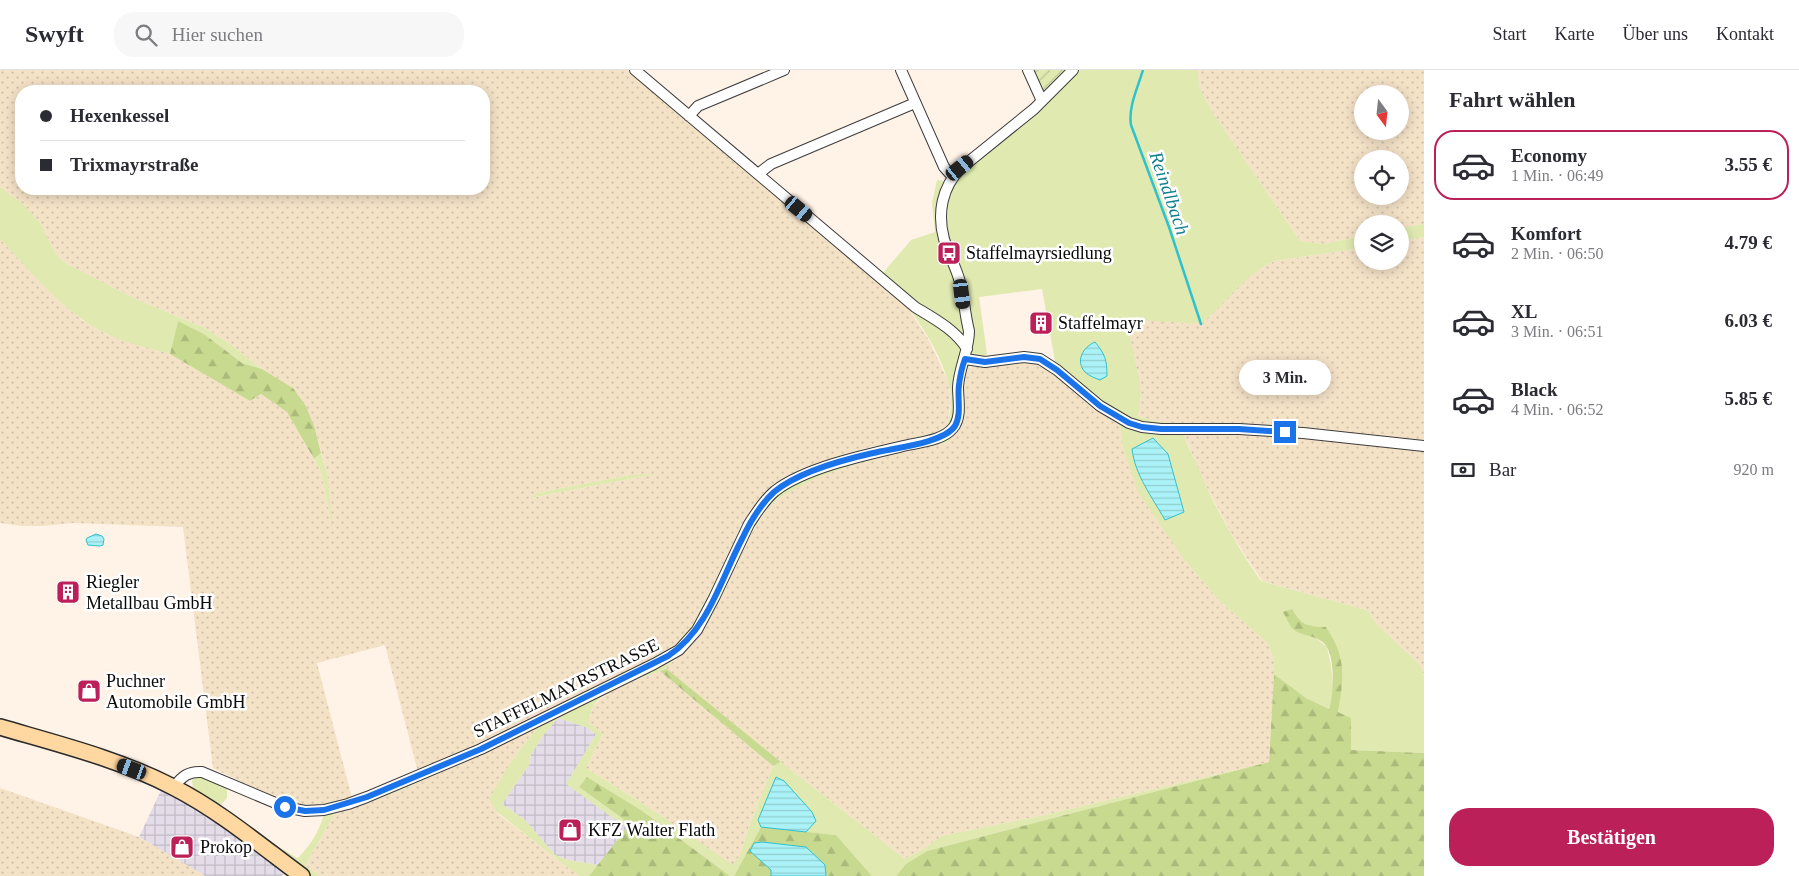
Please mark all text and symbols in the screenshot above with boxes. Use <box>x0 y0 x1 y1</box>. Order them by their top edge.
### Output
search box <box>114 12 464 57</box>
text: Swyft <box>25 21 84 47</box>
icon: search <box>132 21 160 49</box>
text: Hier suchen <box>172 24 263 45</box>
text: Start <box>1493 24 1527 44</box>
text: Karte <box>1555 24 1595 44</box>
text: Über uns <box>1623 24 1688 44</box>
text: Kontakt <box>1716 24 1774 44</box>
north arrow <box>1354 85 1409 140</box>
map controls <box>1354 85 1409 270</box>
text: Fahrt wählen <box>1449 87 1576 112</box>
text: Hexenkessel <box>70 105 169 126</box>
icon: car <box>1451 143 1496 188</box>
text: Economy <box>1511 145 1587 166</box>
water label: Reindlbach <box>1145 148 1194 237</box>
button: locate <box>1354 150 1409 205</box>
car <box>943 153 976 183</box>
text: Trixmayrstraße <box>70 154 198 175</box>
text: 3.55 € <box>1725 154 1772 175</box>
text: 1 Min. · 06:49 <box>1511 167 1603 184</box>
car <box>782 194 815 224</box>
button: layers <box>1354 215 1409 270</box>
icon: car <box>1451 221 1496 266</box>
text: Komfort <box>1511 223 1582 244</box>
text: 4.79 € <box>1725 232 1772 253</box>
bus stop icon: Staffelmayrsiedlung <box>936 240 962 266</box>
place label: Staffelmayrsiedlung <box>966 243 1112 263</box>
text: 2 Min. · 06:50 <box>1511 245 1603 262</box>
car <box>952 278 971 310</box>
icon: car <box>1451 299 1496 344</box>
text: XL <box>1511 301 1537 322</box>
building icon: Staffelmayr <box>1028 310 1054 336</box>
text: 6.03 € <box>1725 310 1772 331</box>
place label: Staffelmayr <box>1058 313 1143 333</box>
text: 3 Min. · 06:51 <box>1511 323 1603 340</box>
callout: 3 Min. <box>1239 360 1331 394</box>
text: 3 Min. <box>1263 369 1307 386</box>
icon: car <box>1451 377 1496 422</box>
text: Black <box>1511 379 1557 400</box>
text: 5.85 € <box>1725 388 1772 409</box>
text: 4 Min. · 06:52 <box>1511 401 1603 418</box>
route end <box>1274 421 1296 443</box>
icon: cash <box>1449 456 1477 484</box>
text: Bar <box>1489 459 1516 480</box>
text: 920 m <box>1734 461 1774 478</box>
place label: Riegler Metallbau GmbH <box>86 572 212 613</box>
building icon: Riegler Metallbau GmbH <box>55 579 81 605</box>
street label: STAFFELMAYRSTRASSE <box>470 634 662 742</box>
place label: Puchner Automobile GmbH <box>106 671 246 712</box>
shop icon: Puchner Automobile GmbH <box>76 678 102 704</box>
car <box>115 757 148 781</box>
route start <box>274 796 296 818</box>
button: Bestätigen <box>1449 808 1774 866</box>
shop icon: KFZ Walter Flath <box>557 817 583 843</box>
place label: KFZ Walter Flath <box>588 820 715 840</box>
shop icon: Prokop <box>169 834 195 860</box>
place label: Prokop <box>200 837 252 857</box>

